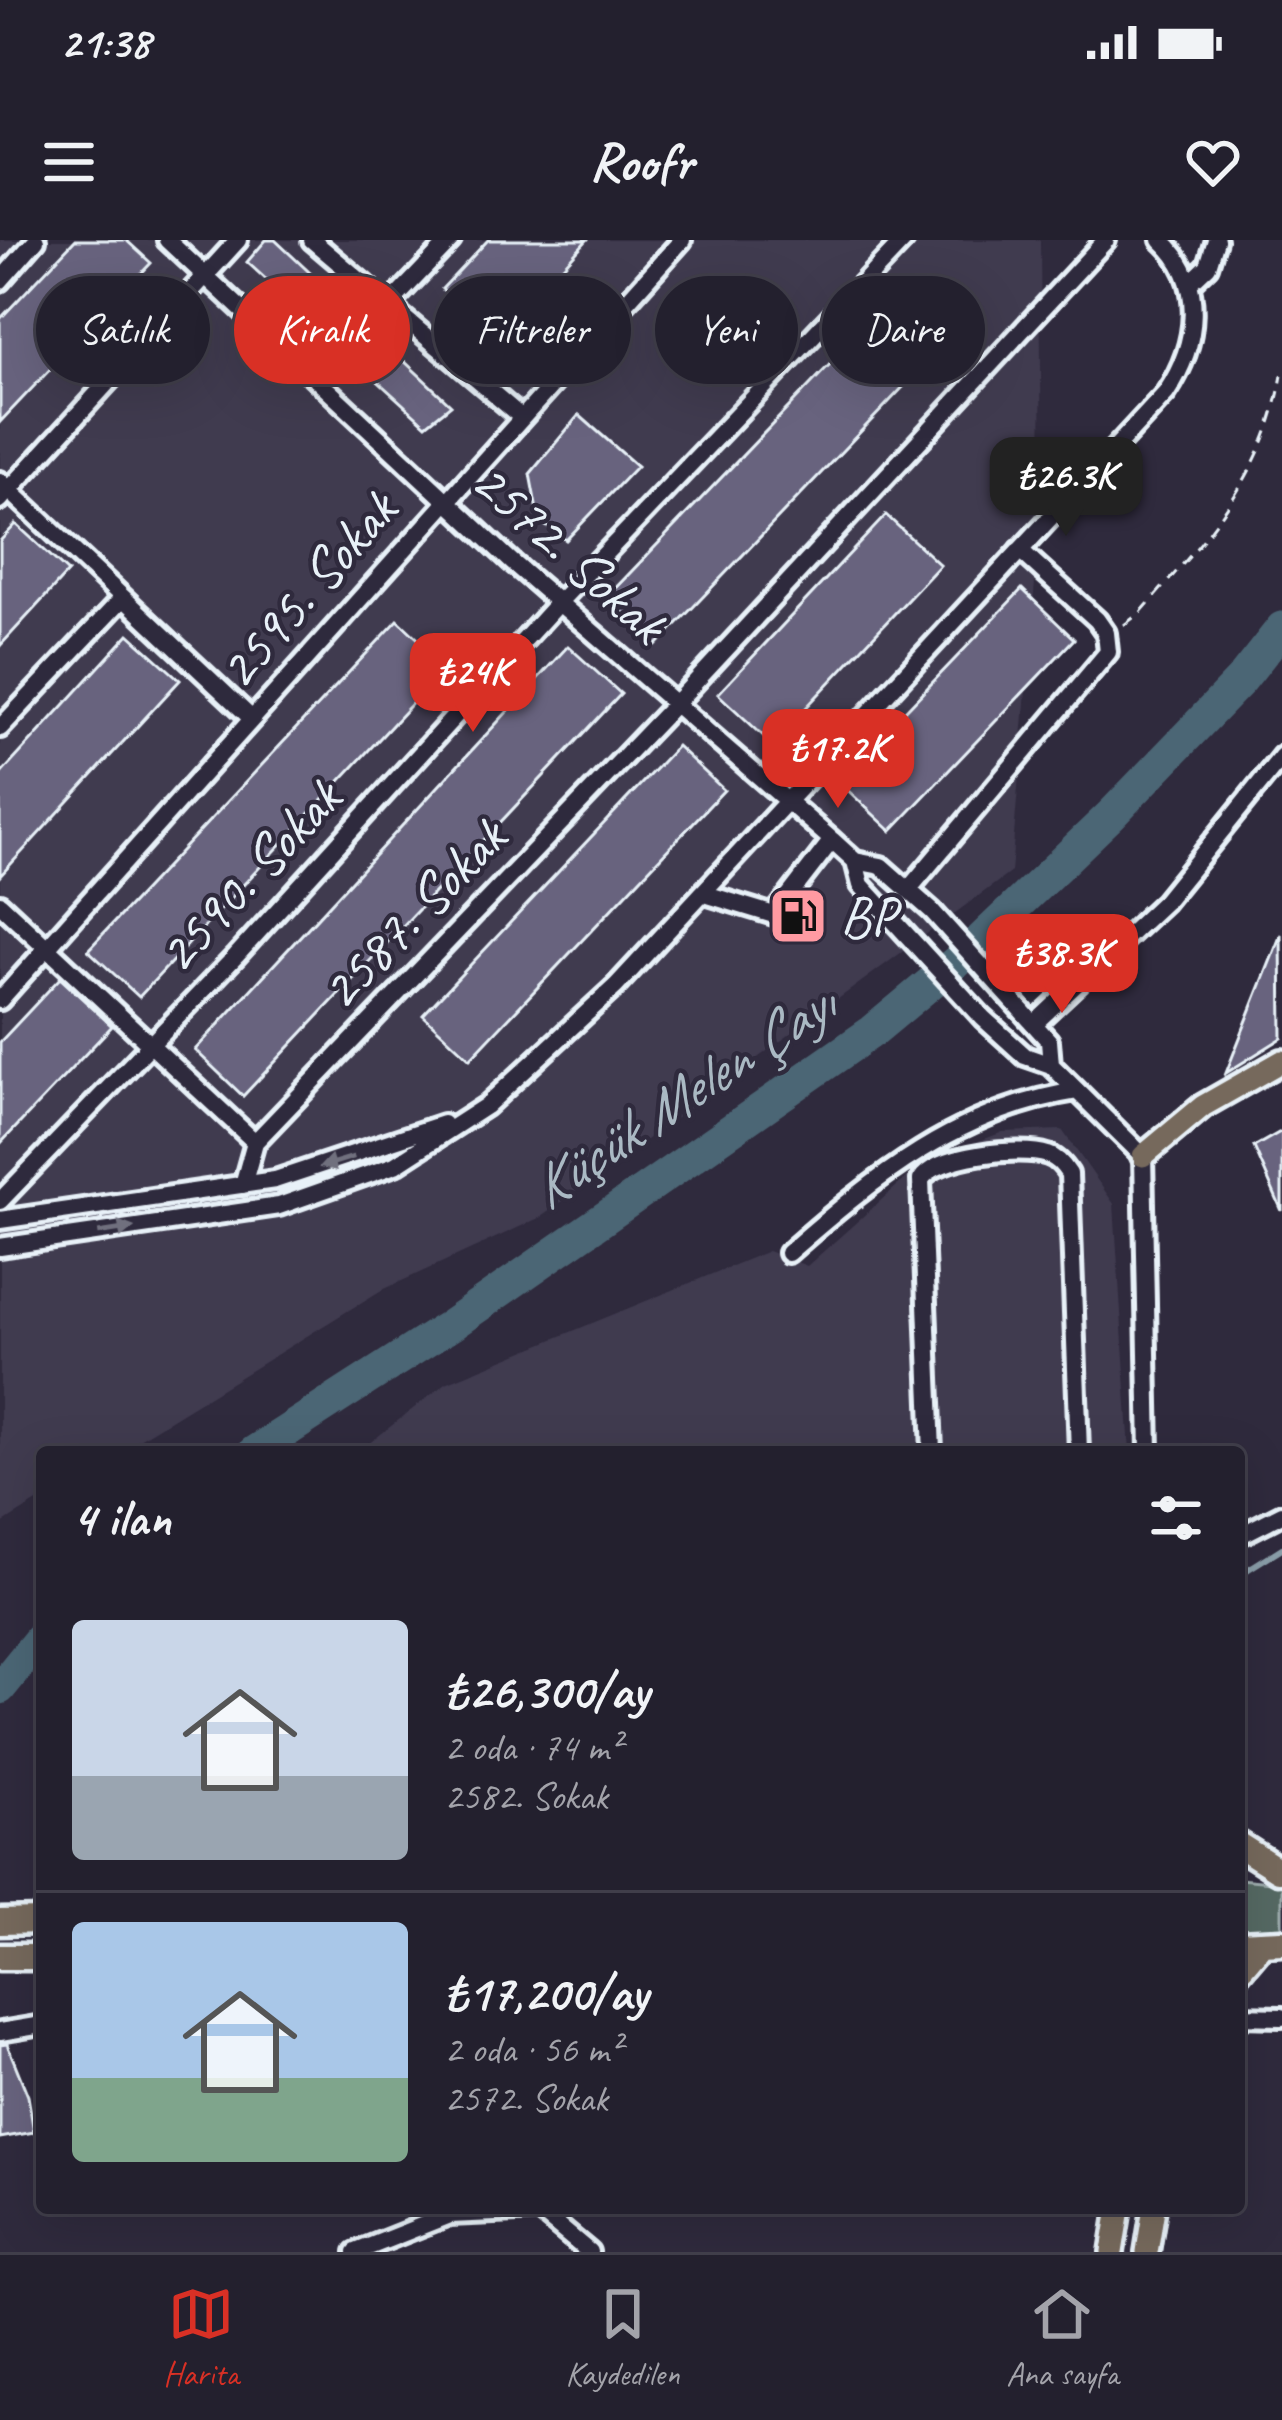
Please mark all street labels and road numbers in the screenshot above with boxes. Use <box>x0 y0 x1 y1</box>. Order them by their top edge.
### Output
street label: 2572. Sokak <box>456 445 685 661</box>
street label: 2595. Sokak <box>201 473 415 704</box>
street label: 2590. Sokak <box>141 761 359 988</box>
street label: 2587. Sokak <box>304 800 524 1025</box>

